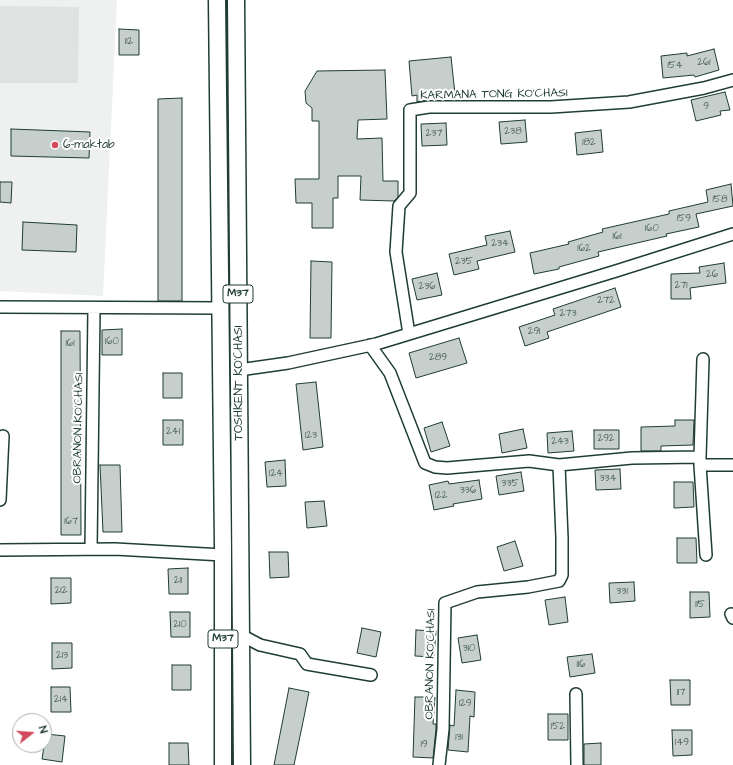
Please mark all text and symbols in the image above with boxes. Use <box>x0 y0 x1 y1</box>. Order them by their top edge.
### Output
house number: 112 <box>125 36 133 48</box>
house number: 261 <box>697 57 711 69</box>
house number: 154 <box>667 60 683 72</box>
street label: KARMANA TONG KO'CHASI <box>420 87 568 103</box>
house number: 9 <box>703 101 709 113</box>
house number: 238 <box>504 126 522 138</box>
house number: 237 <box>426 128 442 140</box>
house number: 182 <box>582 137 596 149</box>
place label: 6-maktab <box>63 138 115 152</box>
marker: 6-maktab <box>50 140 60 150</box>
house number: 158 <box>713 194 727 206</box>
house number: 159 <box>677 213 691 225</box>
house number: 160 <box>645 223 659 235</box>
house number: 161 <box>613 231 621 243</box>
house number: 234 <box>491 238 509 250</box>
house number: 162 <box>577 243 591 255</box>
house number: 235 <box>455 256 473 268</box>
house number: 26 <box>706 269 718 281</box>
house number: 271 <box>674 280 688 292</box>
house number: 236 <box>418 281 436 293</box>
road number: M37 <box>223 285 253 303</box>
house number: 272 <box>597 295 615 307</box>
house number: 273 <box>560 308 576 320</box>
street label: TOSHKENT KO'CHASI <box>232 326 246 440</box>
house number: 291 <box>528 326 540 338</box>
house number: 160 <box>105 336 119 348</box>
house number: 161 <box>66 338 74 350</box>
house number: 289 <box>429 352 447 364</box>
street label: OBRANON KO'CHASI <box>71 372 87 484</box>
house number: 241 <box>166 426 180 438</box>
house number: 123 <box>305 430 317 442</box>
house number: 292 <box>597 433 615 445</box>
house number: 243 <box>551 436 569 448</box>
house number: 124 <box>269 468 283 480</box>
house number: 334 <box>600 473 616 485</box>
house number: 335 <box>501 478 519 490</box>
house number: 336 <box>460 485 476 497</box>
house number: 122 <box>435 490 447 502</box>
house number: 167 <box>64 516 78 528</box>
house number: 211 <box>174 575 182 587</box>
house number: 212 <box>55 585 67 597</box>
house number: 331 <box>616 586 628 598</box>
house number: 115 <box>695 599 705 611</box>
street label: OBRANON KO'CHASI <box>423 608 439 720</box>
house number: 210 <box>173 619 187 631</box>
road number: M37 <box>208 630 238 648</box>
house number: 310 <box>463 643 475 655</box>
house number: 213 <box>56 650 68 662</box>
house number: 116 <box>577 659 585 671</box>
house number: 117 <box>677 687 685 699</box>
house number: 214 <box>54 694 68 706</box>
house number: 129 <box>459 698 471 710</box>
north arrow <box>12 713 52 753</box>
house number: 152 <box>551 721 565 733</box>
text: N <box>35 724 51 735</box>
house number: 131 <box>455 732 463 744</box>
house number: 149 <box>675 737 689 749</box>
house number: 19 <box>421 739 427 751</box>

